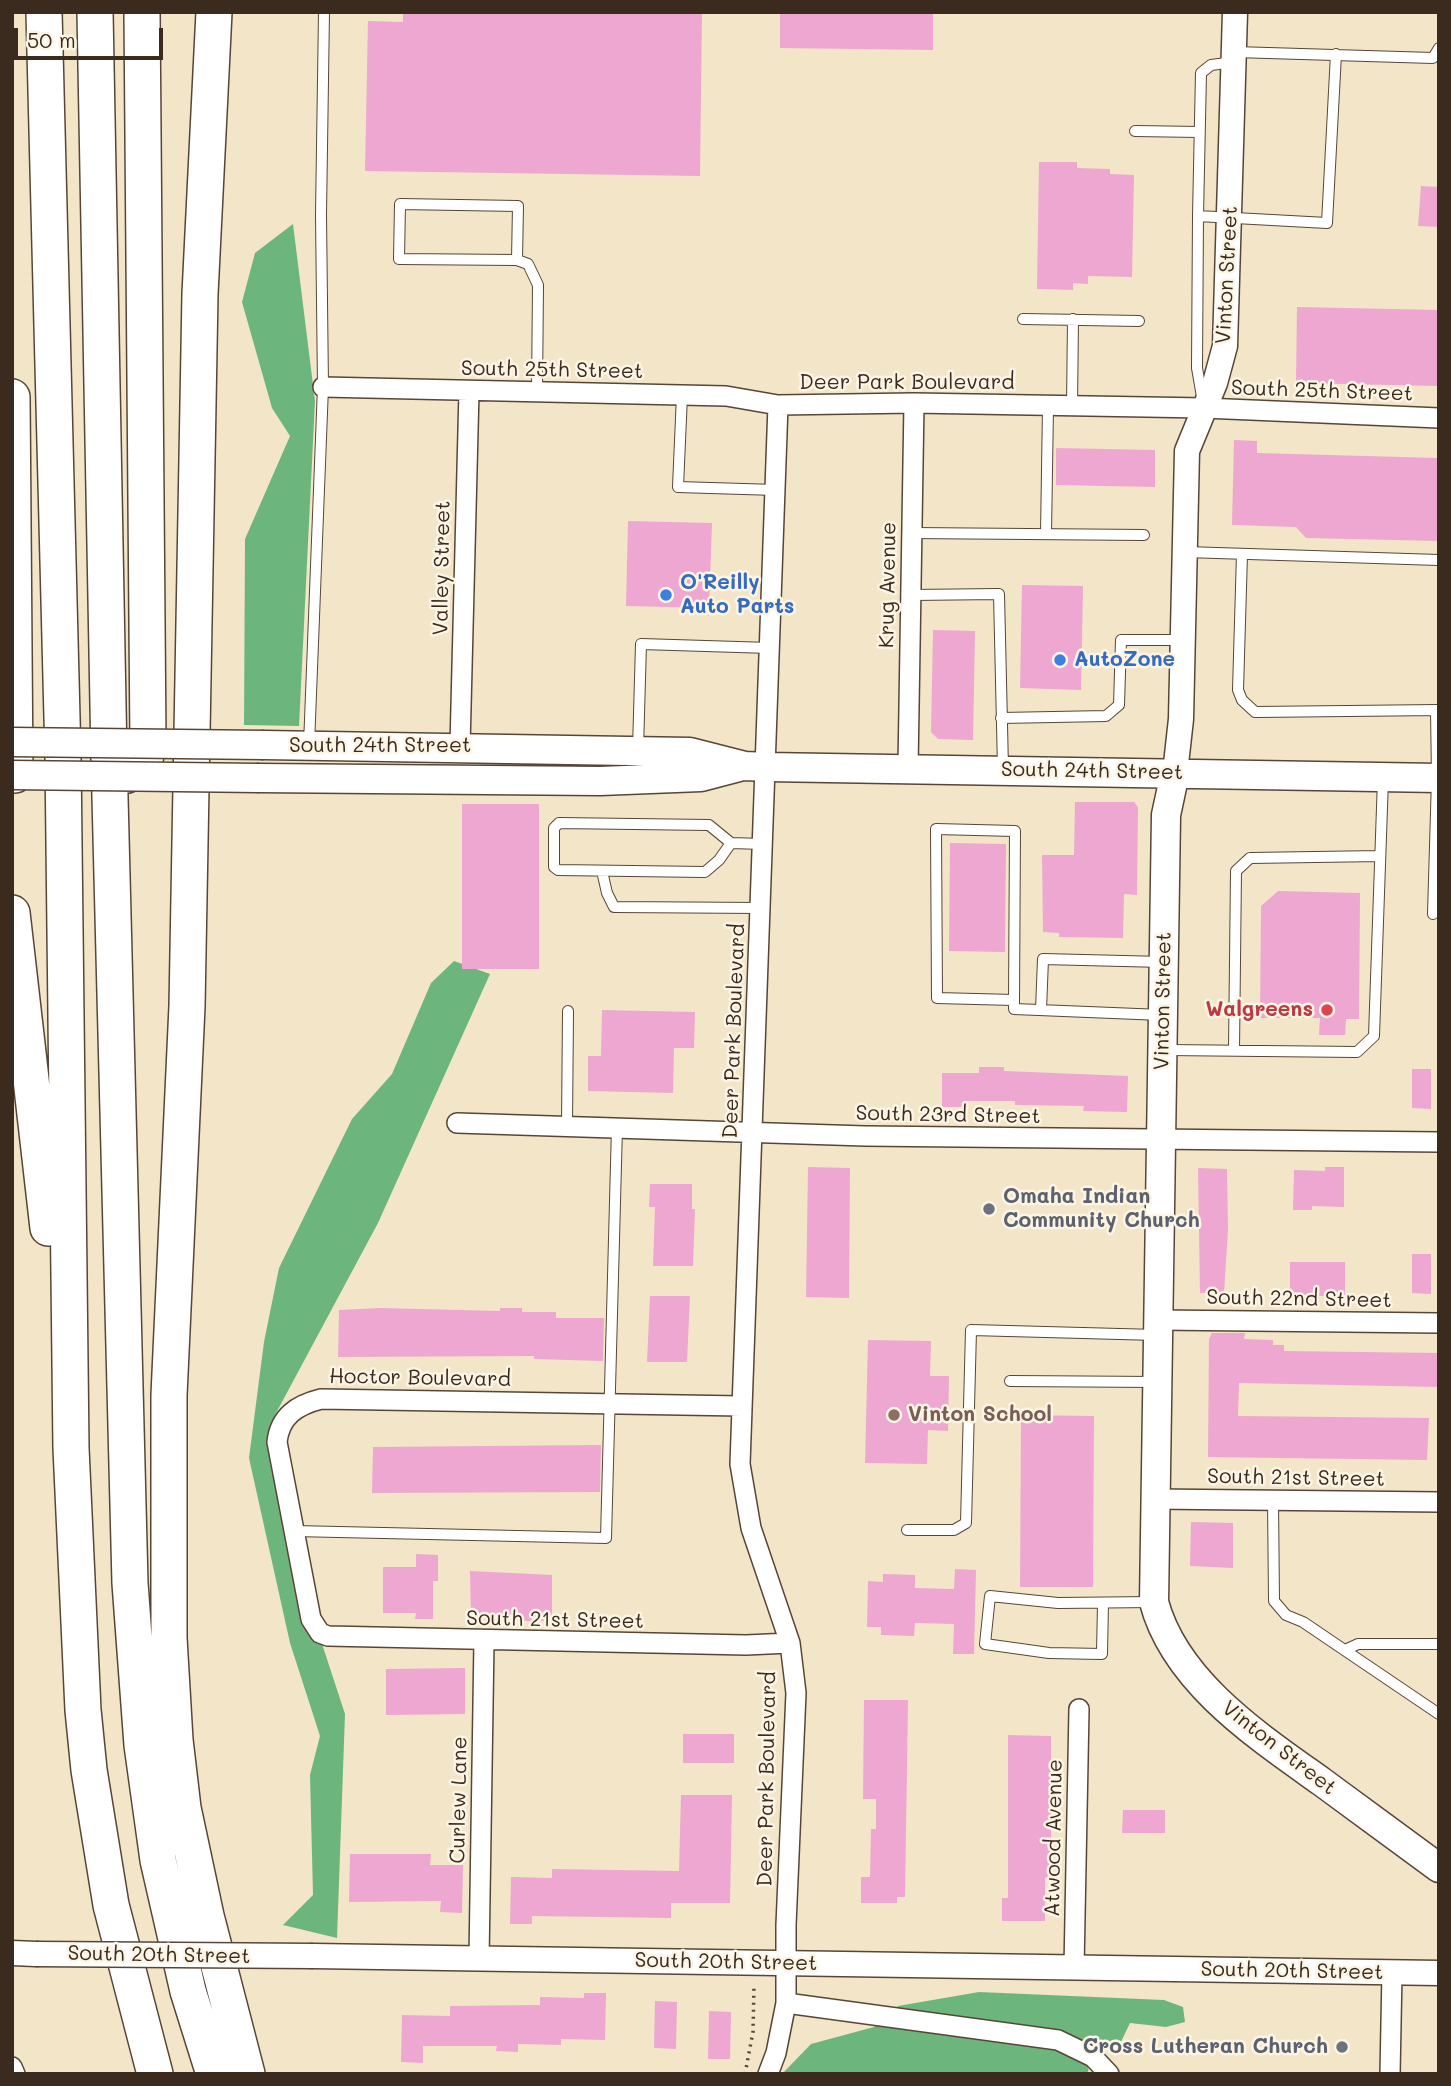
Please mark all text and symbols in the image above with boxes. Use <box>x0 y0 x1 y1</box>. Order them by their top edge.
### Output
scale bar <box>18 14 166 58</box>
text: 50 m <box>27 26 76 53</box>
street label: Vinton Street <box>1211 205 1243 345</box>
street label: South 25th Street <box>461 356 643 384</box>
street label: Deer Park Boulevard <box>799 370 1015 396</box>
street label: South 25th Street <box>1231 375 1413 407</box>
street label: Valley Street <box>428 500 456 636</box>
street label: Krug Avenue <box>874 522 902 648</box>
place label: O'Reilly Auto Parts <box>680 570 794 620</box>
marker: O'Reilly Auto Parts <box>658 587 674 603</box>
place label: AutoZone <box>1074 647 1175 673</box>
marker: AutoZone <box>1052 652 1068 668</box>
street label: South 24th Street <box>289 733 471 759</box>
street label: South 24th Street <box>1001 757 1183 785</box>
street label: Deer Park Boulevard <box>718 923 750 1139</box>
street label: Vinton Street <box>1149 932 1177 1070</box>
place label: Walgreens <box>1205 997 1313 1023</box>
marker: Walgreens <box>1319 1002 1335 1018</box>
street label: South 23rd Street <box>855 1101 1041 1129</box>
place label: Omaha Indian Community Church <box>1003 1184 1200 1234</box>
marker: Omaha Indian Community Church <box>981 1201 997 1217</box>
street label: South 22nd Street <box>1206 1285 1392 1313</box>
street label: Hoctor Boulevard <box>329 1364 511 1392</box>
place label: Vinton School <box>908 1402 1052 1428</box>
marker: Vinton School <box>886 1407 902 1423</box>
street label: South 21st Street <box>1207 1464 1385 1492</box>
street label: South 21st Street <box>466 1606 644 1634</box>
street label: Deer Park Boulevard <box>753 1671 781 1887</box>
street label: Vinton Street <box>1217 1695 1341 1801</box>
street label: Curlew Lane <box>445 1736 473 1864</box>
street label: Atwood Avenue <box>1040 1759 1068 1917</box>
street label: South 20th Street <box>67 1941 251 1969</box>
street label: South 20th Street <box>634 1948 818 1976</box>
street label: South 20th Street <box>1200 1957 1384 1985</box>
place label: Cross Lutheran Church <box>1083 2034 1328 2060</box>
marker: Cross Lutheran Church <box>1334 2039 1350 2055</box>

